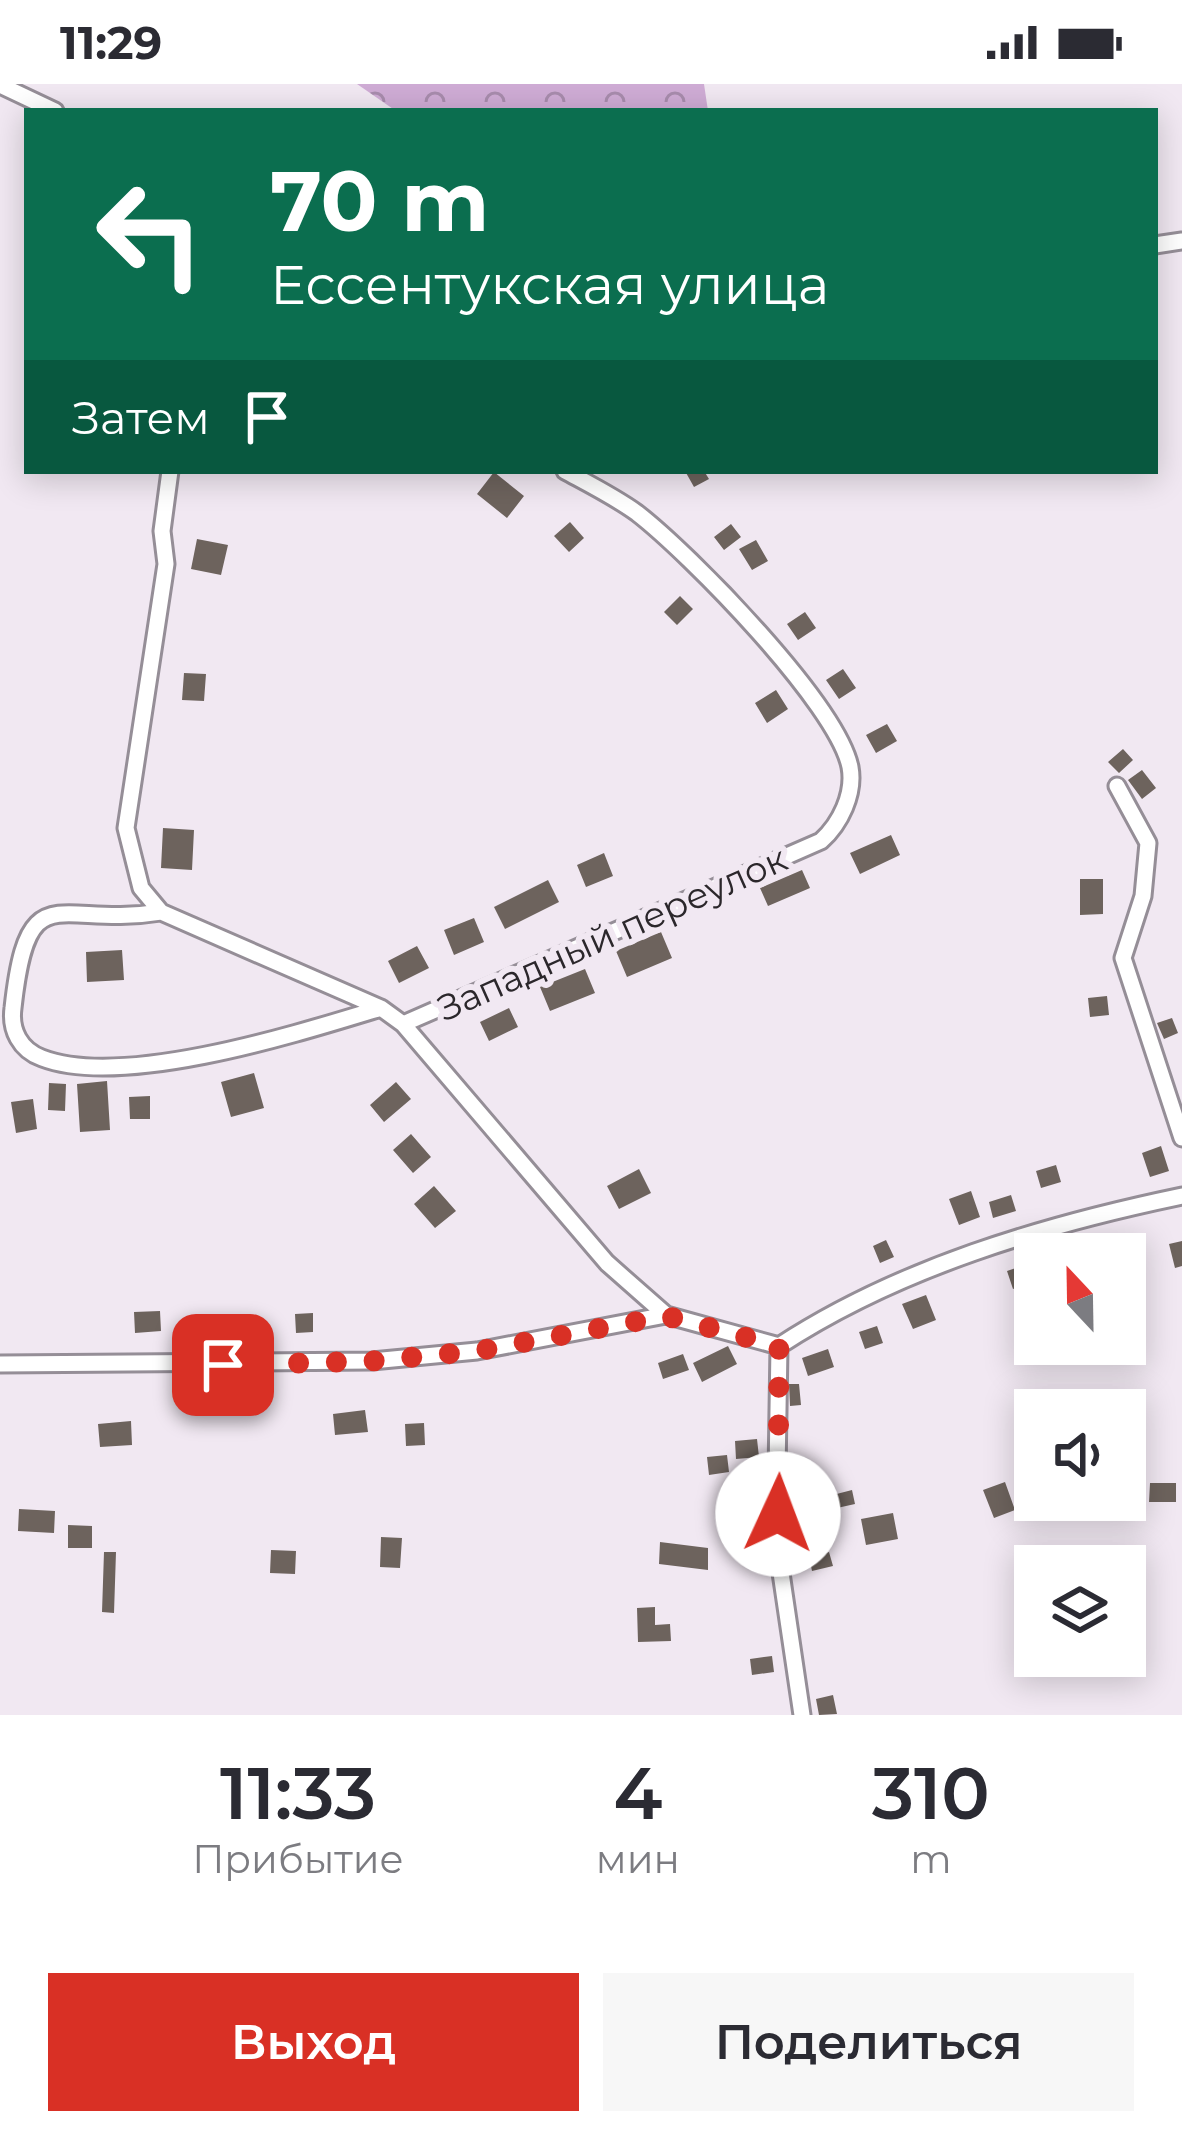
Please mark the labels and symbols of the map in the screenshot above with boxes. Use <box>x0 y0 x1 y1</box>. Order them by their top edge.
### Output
street label: Западный переулок <box>431 836 794 1030</box>
north arrow <box>1014 1233 1146 1365</box>
pin <box>172 1314 274 1416</box>
position arrow <box>715 1451 841 1577</box>

